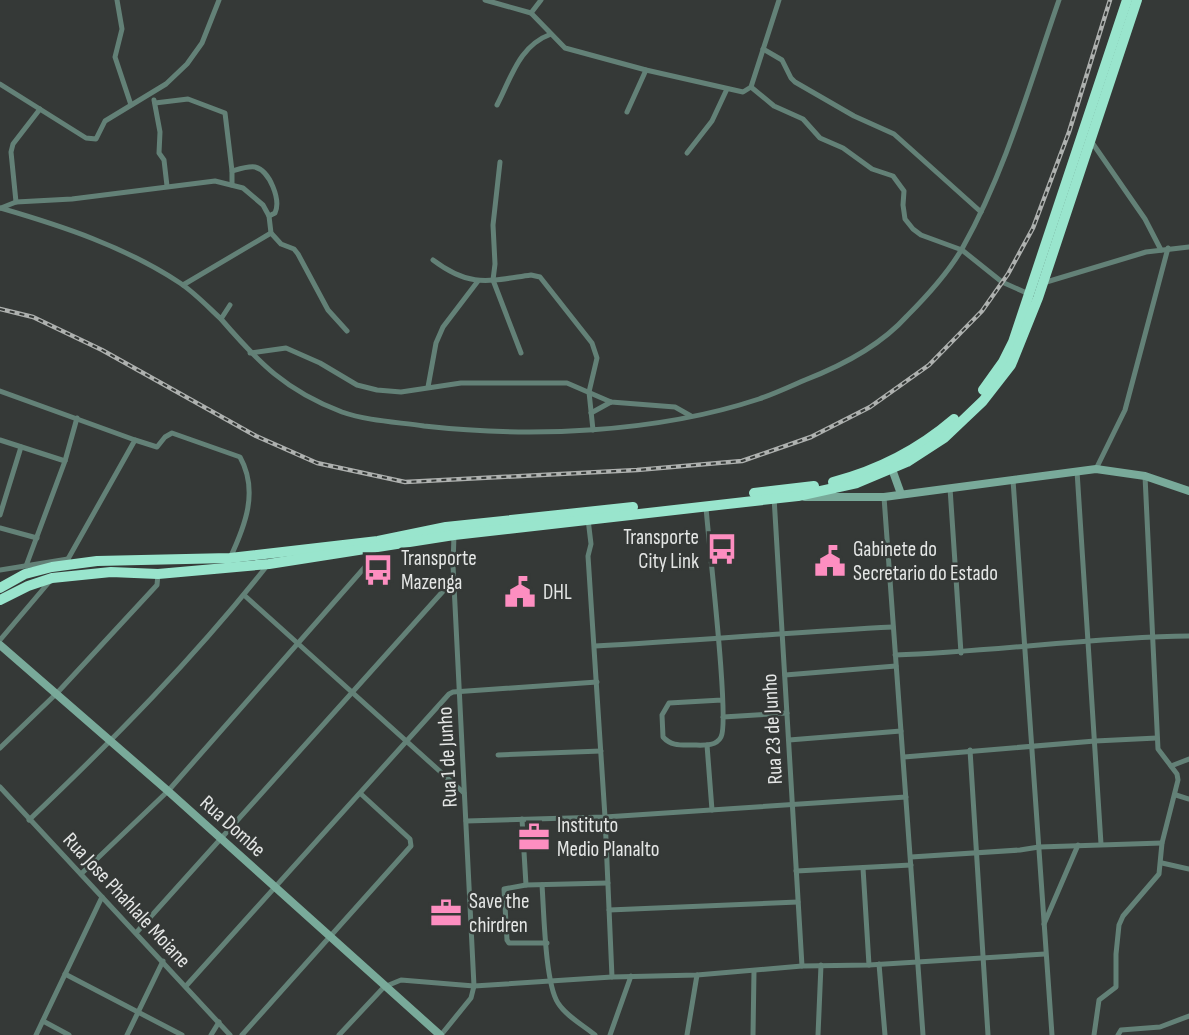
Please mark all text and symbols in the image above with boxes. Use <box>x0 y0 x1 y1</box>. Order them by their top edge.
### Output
place label: Transporte City Link <box>623 525 699 574</box>
bus stop icon: Transporte City Link <box>705 532 739 566</box>
place label: Gabinete do Secretario do Estado <box>853 537 998 586</box>
public building icon: Gabinete do Secretario do Estado <box>813 544 847 578</box>
place label: Transporte Mazenga <box>401 546 477 595</box>
bus stop icon: Transporte Mazenga <box>361 553 395 587</box>
public building icon: DHL <box>503 575 537 609</box>
place label: DHL <box>543 580 572 605</box>
street label: Rua 23 de Junho <box>757 673 788 785</box>
street label: Rua 1 de Junho <box>432 706 463 808</box>
street label: Rua Dombe <box>195 790 271 862</box>
place label: Instituto Medio Planalto <box>557 813 659 862</box>
office icon: Instituto Medio Planalto <box>517 820 551 854</box>
street label: Rua Jose Phahlale Moiane <box>58 828 196 973</box>
place label: Save the chirdren <box>469 889 529 938</box>
office icon: Save the chirdren <box>429 896 463 930</box>

